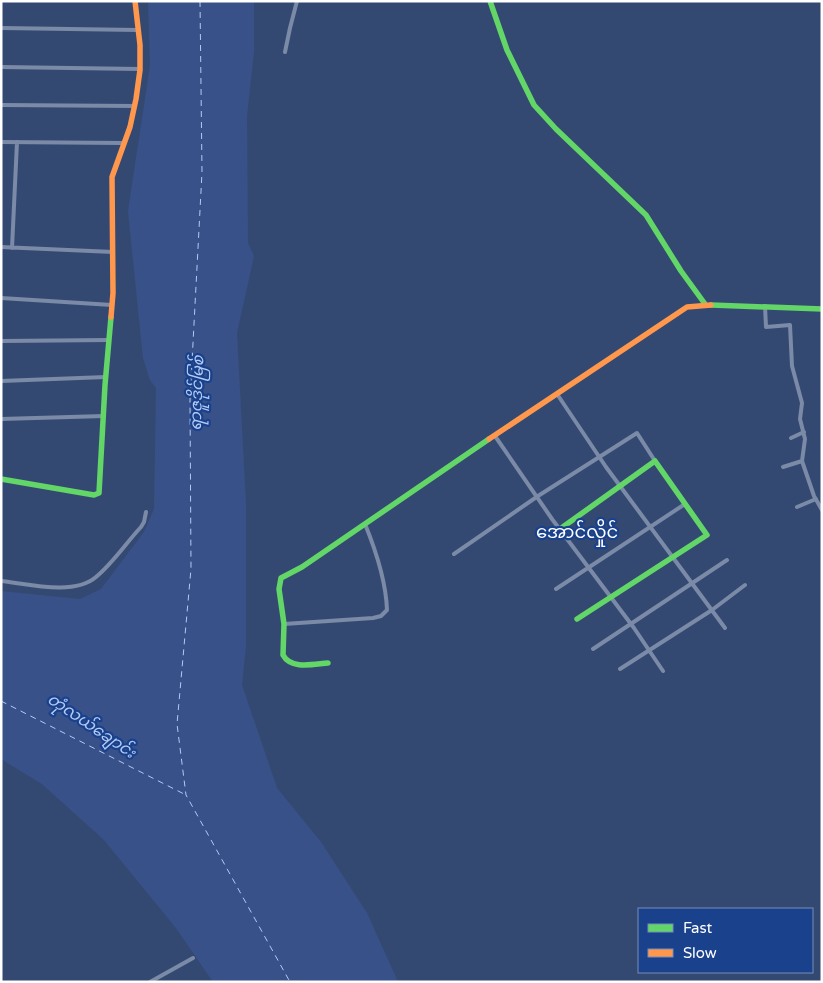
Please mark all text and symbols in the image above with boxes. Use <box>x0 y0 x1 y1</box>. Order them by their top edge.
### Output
water label: ရာဇူဒိုင်မြစ် <box>184 354 211 431</box>
district label: အောင်လှိုင် <box>536 518 618 547</box>
water label: တုံလယ်ချောင်း <box>42 687 142 766</box>
legend <box>638 908 813 973</box>
text: Fast <box>683 919 713 937</box>
text: Slow <box>683 944 717 962</box>

